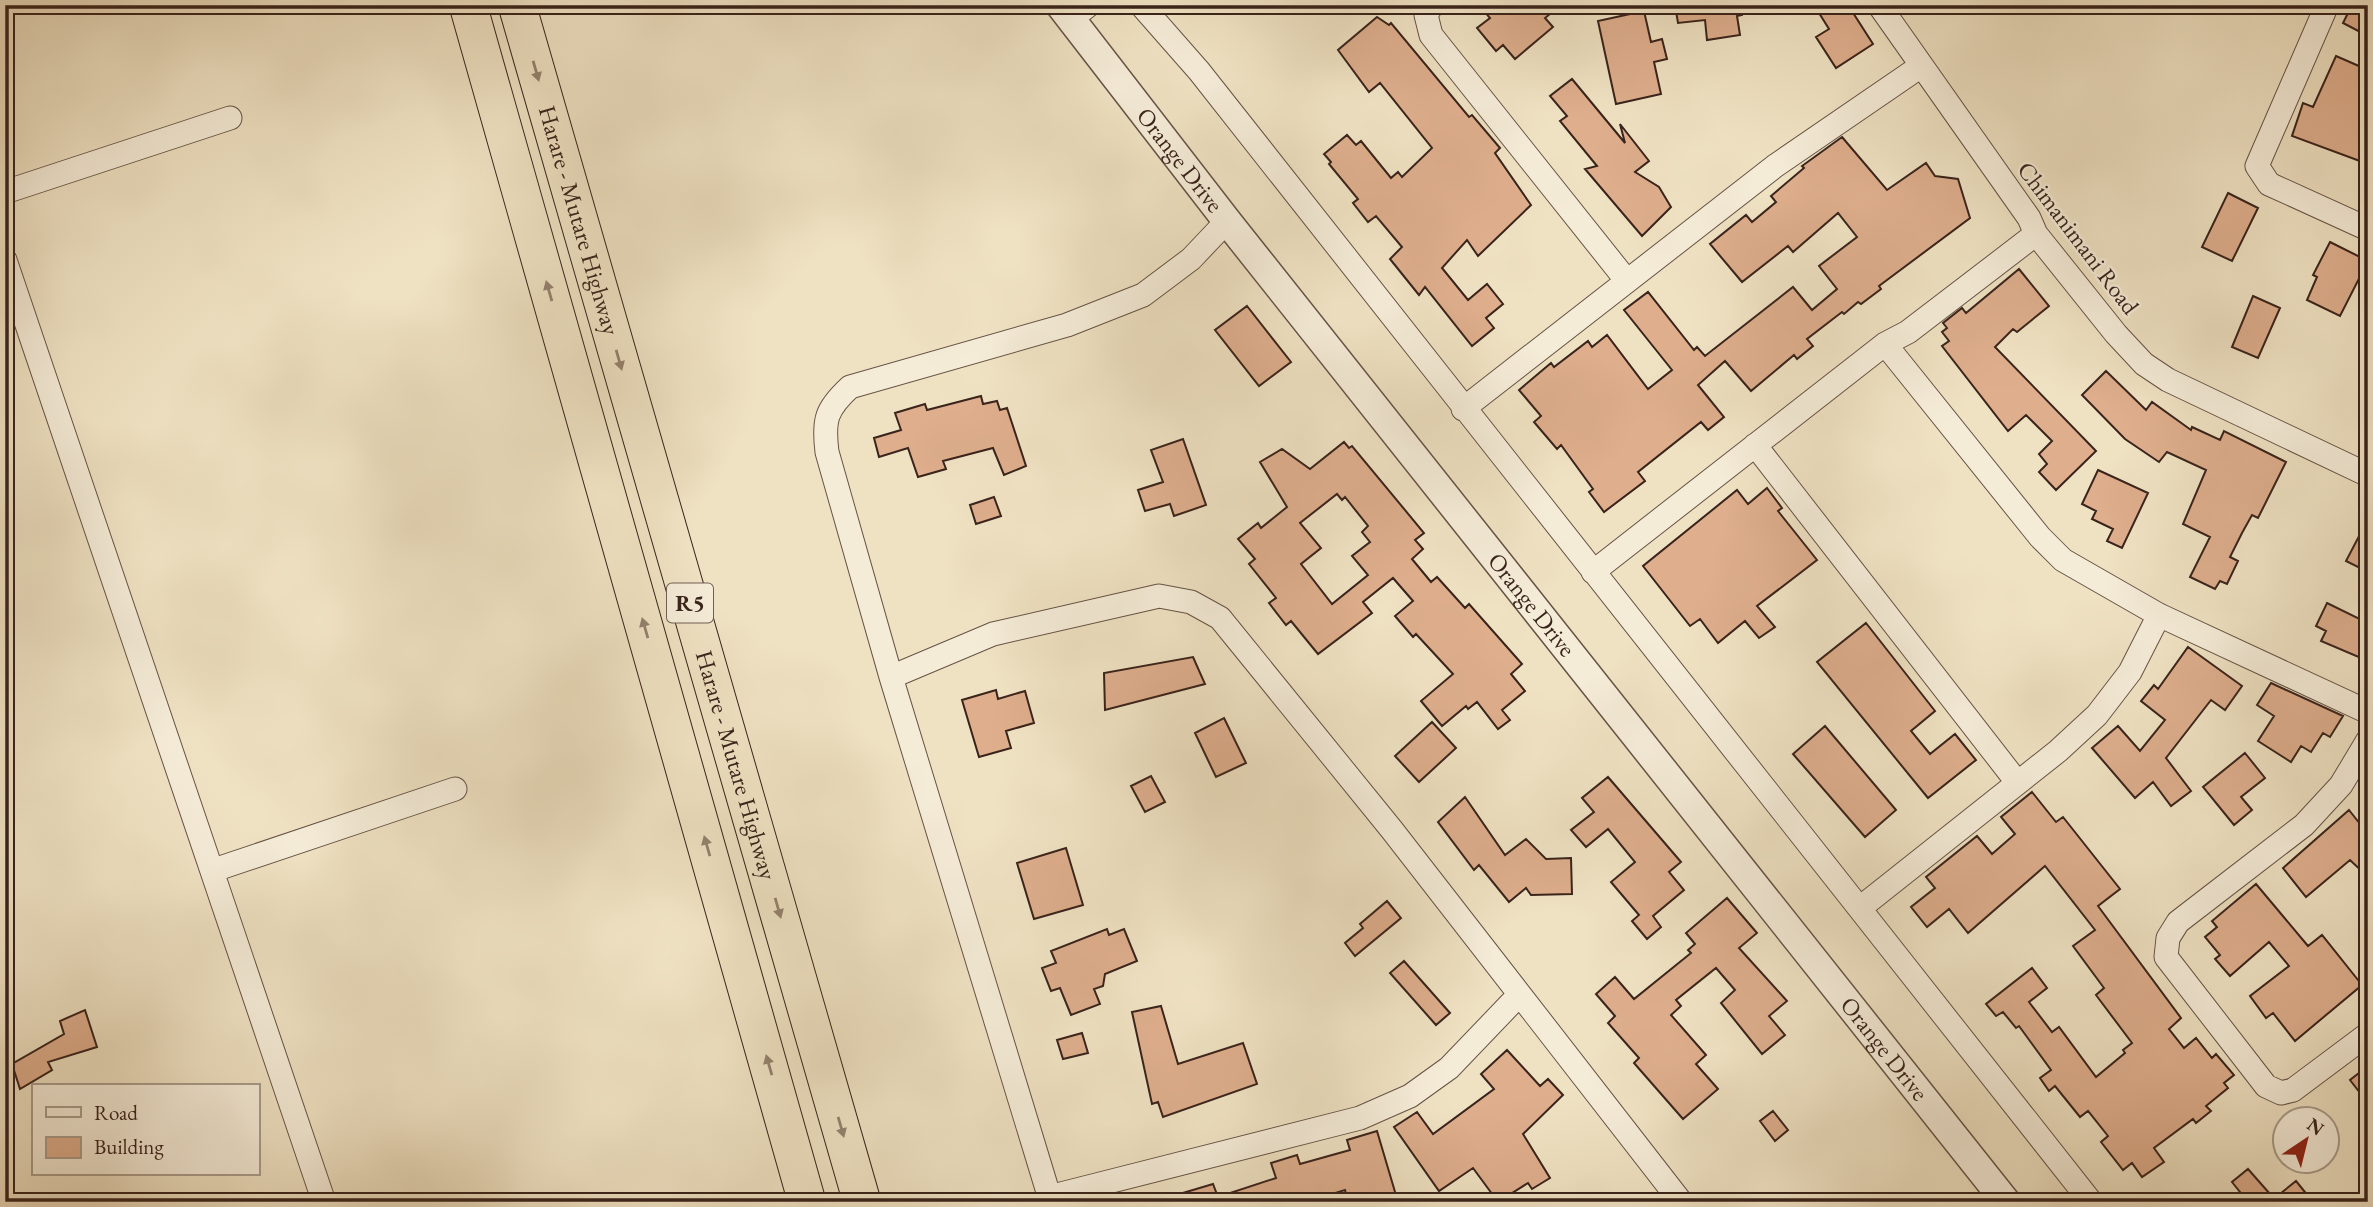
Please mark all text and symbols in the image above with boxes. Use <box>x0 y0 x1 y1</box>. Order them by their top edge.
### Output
one-way arrow <box>531 60 542 82</box>
street label: Orange Drive <box>1130 101 1231 219</box>
street label: Harare - Mutare Highway <box>532 102 627 339</box>
street label: Chimanimani Road <box>2011 155 2147 321</box>
one-way arrow <box>543 280 554 302</box>
one-way arrow <box>615 350 625 371</box>
street label: Orange Drive <box>1481 546 1583 663</box>
road number: R5 <box>667 583 713 622</box>
one-way arrow <box>639 617 649 638</box>
street label: Harare - Mutare Highway <box>689 647 784 884</box>
one-way arrow <box>701 835 712 857</box>
one-way arrow <box>773 898 783 919</box>
street label: Orange Drive <box>1834 990 1936 1107</box>
one-way arrow <box>763 1055 773 1076</box>
legend <box>32 1084 259 1176</box>
text: Road <box>94 1099 138 1126</box>
north arrow <box>2272 1106 2342 1176</box>
text: N <box>2302 1112 2329 1141</box>
one-way arrow <box>836 1116 846 1137</box>
text: Building <box>94 1133 164 1160</box>

